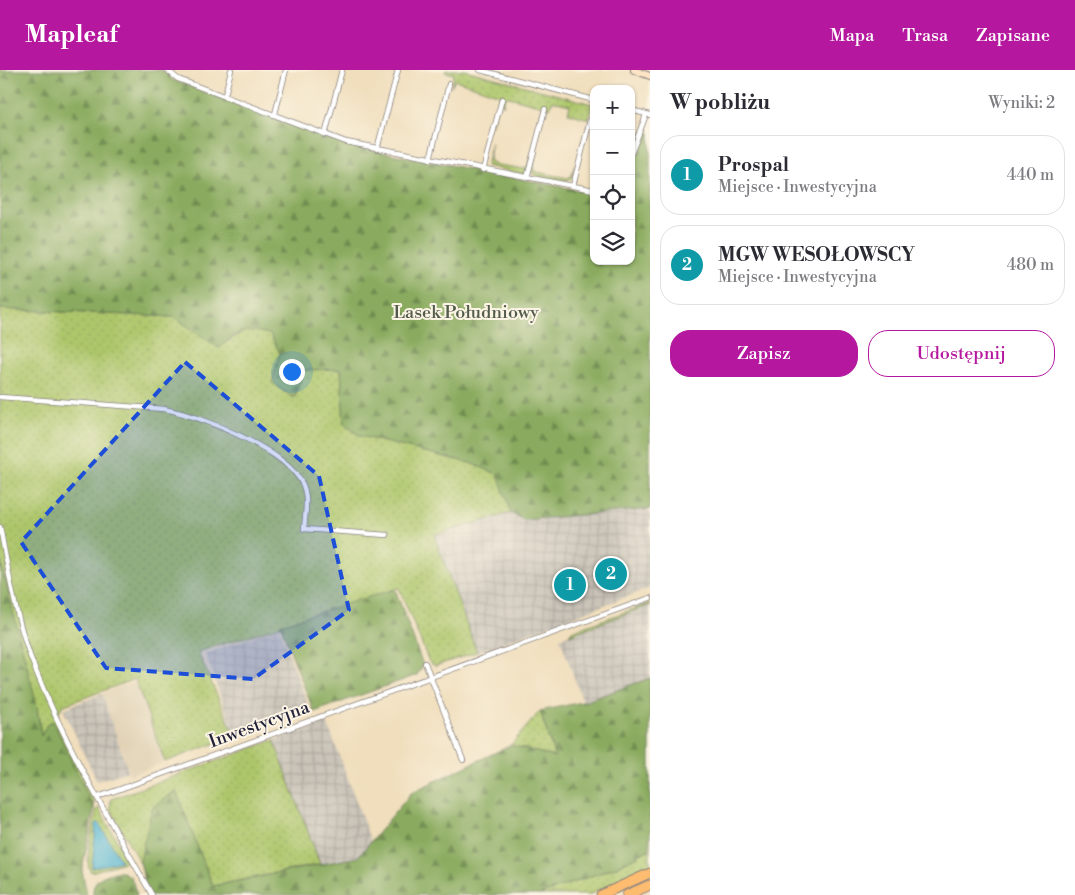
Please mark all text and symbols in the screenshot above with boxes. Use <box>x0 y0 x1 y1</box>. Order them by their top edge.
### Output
text: Mapleaf <box>25 20 118 50</box>
text: Mapa <box>830 24 874 47</box>
text: Trasa <box>902 24 948 47</box>
text: Zapisane <box>976 24 1050 47</box>
map controls <box>590 85 635 265</box>
button: + <box>590 85 635 130</box>
text: W pobliżu <box>670 90 770 116</box>
text: Wyniki: 2 <box>989 93 1055 113</box>
button: − <box>590 130 635 175</box>
text: Prospal <box>718 153 789 177</box>
text: 1 <box>683 165 691 185</box>
text: 440 m <box>1007 165 1054 185</box>
button: locate <box>590 175 635 220</box>
text: Miejsce · Inwestycyjna <box>718 177 877 197</box>
button: layers <box>590 220 635 265</box>
text: MGW WESOŁOWSCY <box>718 243 915 267</box>
text: 2 <box>682 255 692 275</box>
text: 480 m <box>1007 255 1054 275</box>
text: Miejsce · Inwestycyjna <box>718 267 877 287</box>
park label: Lasek Południowy <box>393 301 539 324</box>
button: Zapisz <box>670 330 858 377</box>
button: Udostępnij <box>868 330 1055 377</box>
your location <box>279 359 305 385</box>
pin: 2 <box>595 555 627 593</box>
pin: 1 <box>554 566 586 604</box>
street label: Inwestycyjna <box>206 695 313 753</box>

